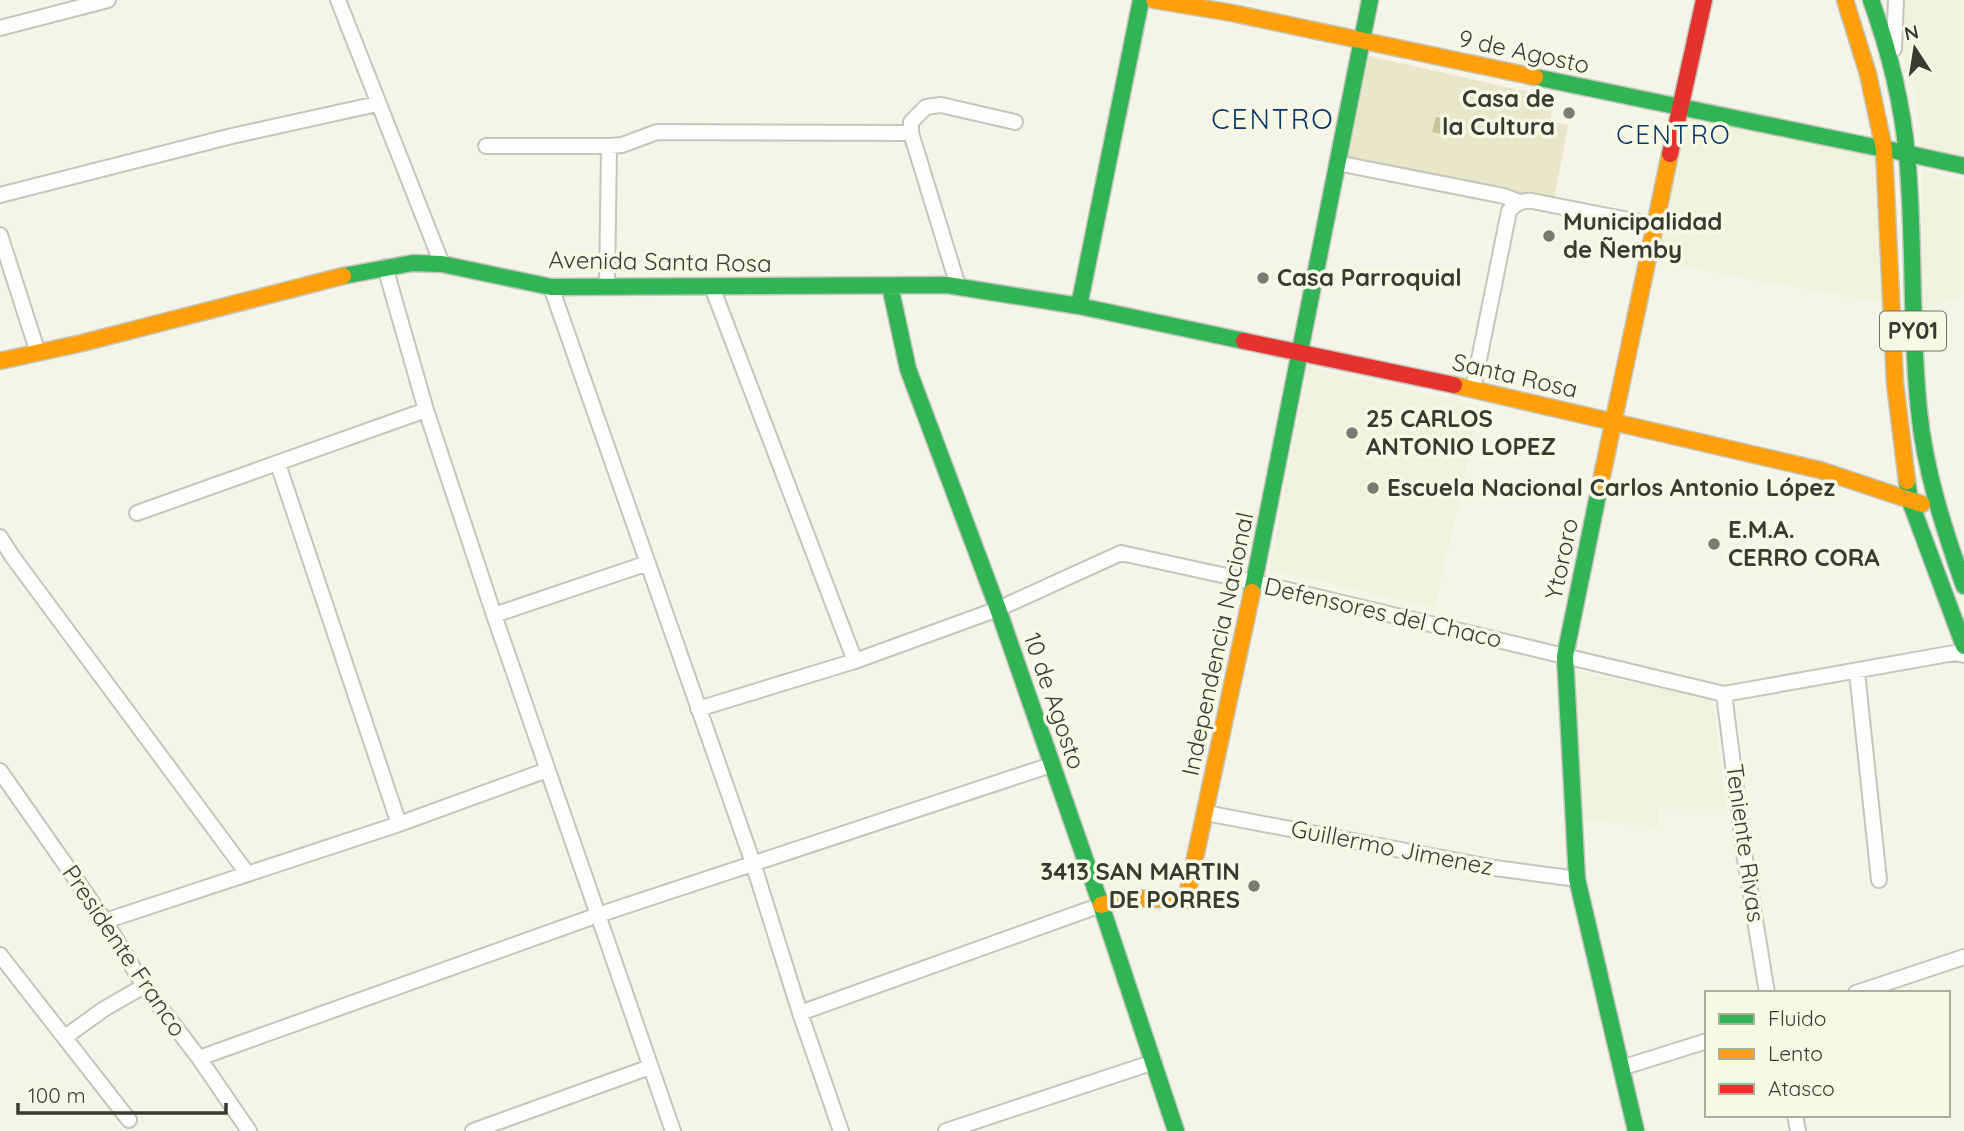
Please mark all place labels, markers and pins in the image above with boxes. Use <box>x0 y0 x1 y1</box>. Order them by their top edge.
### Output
place label: Casa de la Cultura <box>1442 83 1555 141</box>
marker: Casa de la Cultura <box>1561 105 1577 121</box>
place label: Municipalidad de Ñemby <box>1563 206 1722 264</box>
marker: Municipalidad de Ñemby <box>1541 228 1557 244</box>
place label: Casa Parroquial <box>1277 262 1462 292</box>
marker: Casa Parroquial <box>1255 270 1271 286</box>
place label: 25 CARLOS ANTONIO LOPEZ <box>1366 403 1556 461</box>
marker: 25 CARLOS ANTONIO LOPEZ <box>1344 425 1360 441</box>
place label: Escuela Nacional Carlos Antonio López <box>1387 472 1835 502</box>
marker: Escuela Nacional Carlos Antonio López <box>1365 480 1381 496</box>
place label: E.M.A. CERRO CORA <box>1728 514 1880 572</box>
marker: E.M.A. CERRO CORA <box>1706 536 1722 552</box>
place label: 3413 SAN MARTIN DE PORRES <box>1040 856 1240 914</box>
marker: 3413 SAN MARTIN DE PORRES <box>1246 878 1262 894</box>

